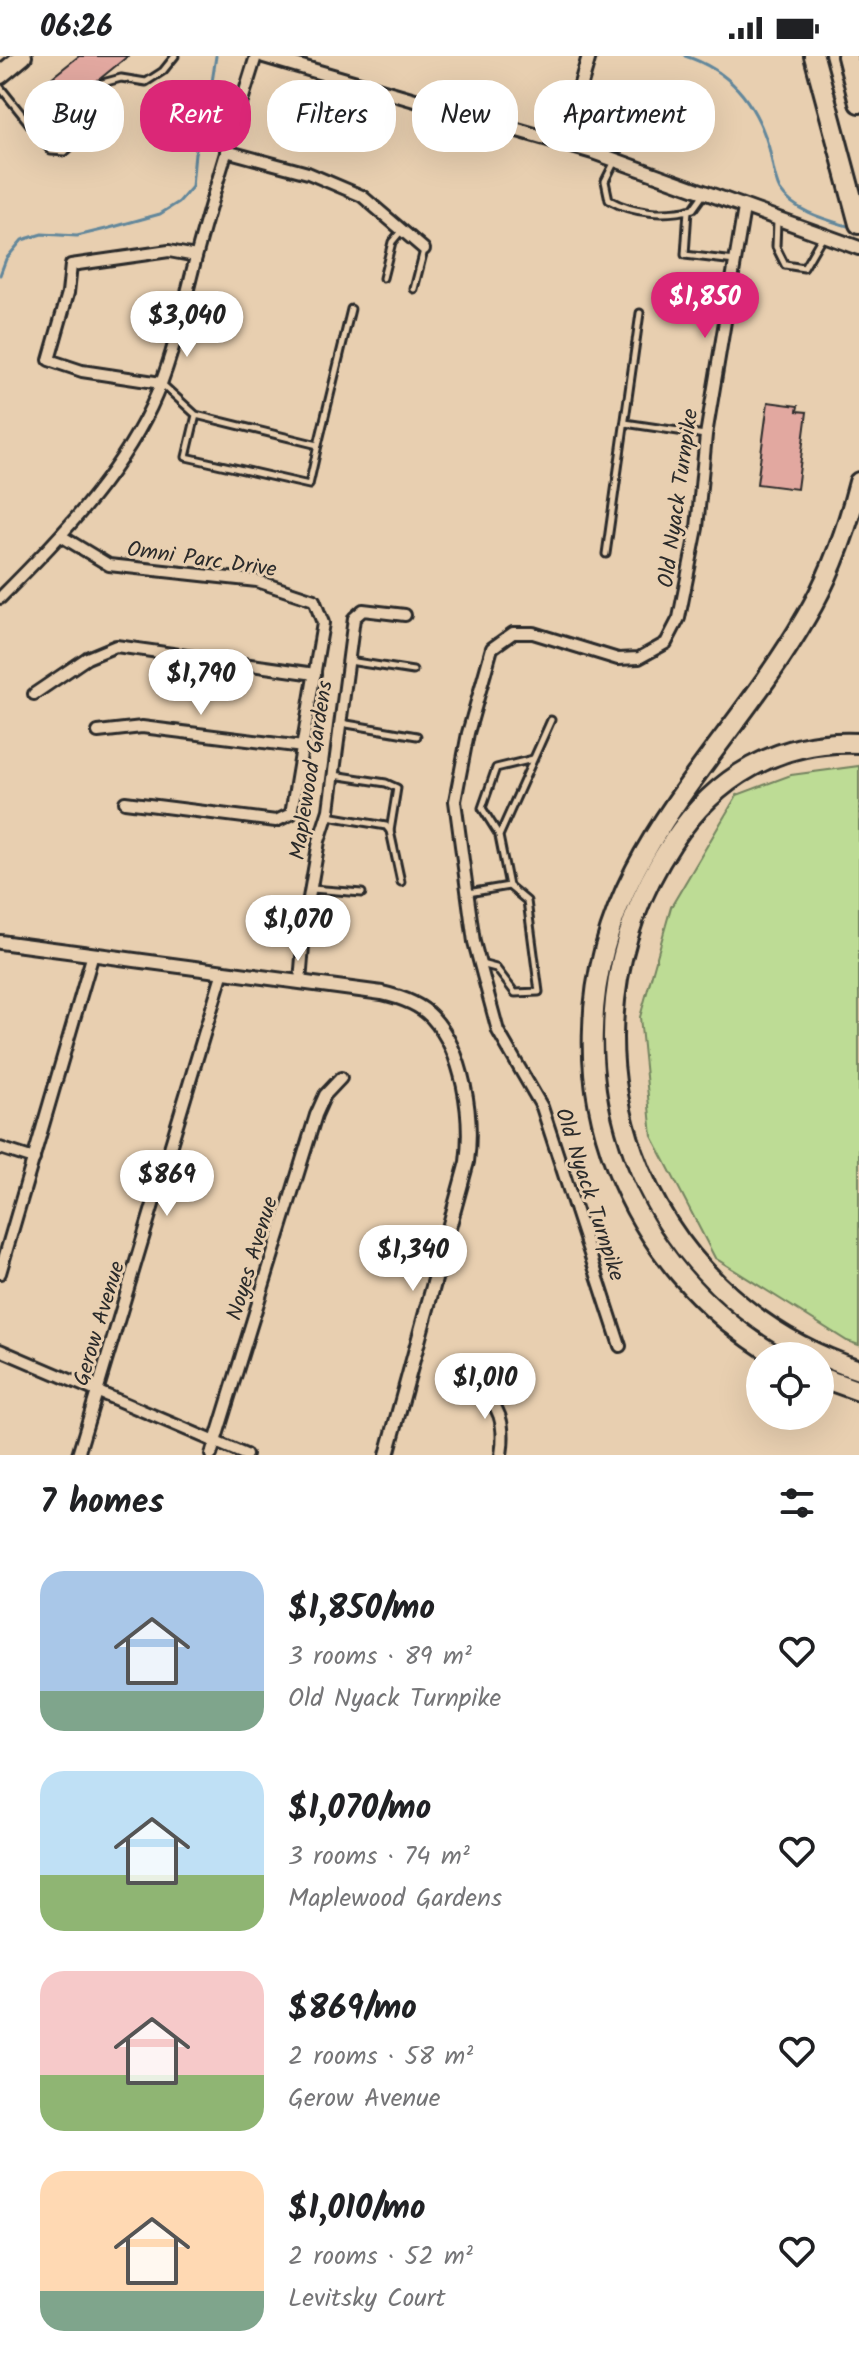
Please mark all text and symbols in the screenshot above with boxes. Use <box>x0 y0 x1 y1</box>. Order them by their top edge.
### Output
text: 06:26 <box>40 4 113 52</box>
chip: Buy <box>24 80 124 152</box>
chip: Rent <box>140 80 251 152</box>
chip: Filters <box>267 80 396 152</box>
chip: New <box>412 80 518 152</box>
chip: Apartment <box>534 80 715 152</box>
pin: $1,850 <box>640 272 770 340</box>
text: $1,850 <box>669 277 741 319</box>
pin: $3,040 <box>122 291 252 359</box>
text: $3,040 <box>148 296 226 338</box>
street label: Old Nyack Turnpike <box>650 406 709 590</box>
street label: Omni Parc Drive <box>125 533 279 588</box>
pin: $1,790 <box>136 649 266 717</box>
text: $1,790 <box>167 654 235 696</box>
street label: Maplewood Gardens <box>281 678 344 863</box>
pin: $1,070 <box>233 895 363 963</box>
text: $1,070 <box>263 900 333 942</box>
street label: Old Nyack Turnpike <box>544 1104 633 1286</box>
pin: $869 <box>120 1150 214 1218</box>
text: $869 <box>138 1155 196 1197</box>
street label: Noyes Avenue <box>218 1192 289 1325</box>
pin: $1,340 <box>348 1225 478 1293</box>
text: $1,340 <box>377 1230 449 1272</box>
street label: Gerow Avenue <box>65 1257 136 1391</box>
map controls <box>746 1342 834 1430</box>
button: locate <box>746 1342 834 1430</box>
pin: $1,010 <box>420 1353 550 1421</box>
text: $1,010 <box>453 1358 517 1400</box>
text: 7 homes <box>40 1476 164 1530</box>
icon: filters <box>775 1481 819 1525</box>
text: $1,850/mo <box>288 1582 435 1636</box>
icon: home <box>104 1603 200 1699</box>
icon: heart <box>775 1629 819 1673</box>
text: 3 rooms · 89 m² <box>288 1636 472 1678</box>
text: Old Nyack Turnpike <box>288 1678 501 1720</box>
text: $1,070/mo <box>288 1782 431 1836</box>
icon: home <box>104 1803 200 1899</box>
icon: heart <box>775 1829 819 1873</box>
text: 3 rooms · 74 m² <box>288 1836 470 1878</box>
text: Maplewood Gardens <box>288 1878 502 1920</box>
text: $869/mo <box>288 1982 417 2036</box>
icon: home <box>104 2003 200 2099</box>
icon: heart <box>775 2029 819 2073</box>
text: 2 rooms · 58 m² <box>288 2036 473 2078</box>
text: Gerow Avenue <box>288 2078 440 2120</box>
text: $1,010/mo <box>288 2182 425 2236</box>
icon: home <box>104 2203 200 2299</box>
icon: heart <box>775 2229 819 2273</box>
text: 2 rooms · 52 m² <box>288 2236 473 2278</box>
text: Levitsky Court <box>288 2278 446 2320</box>

